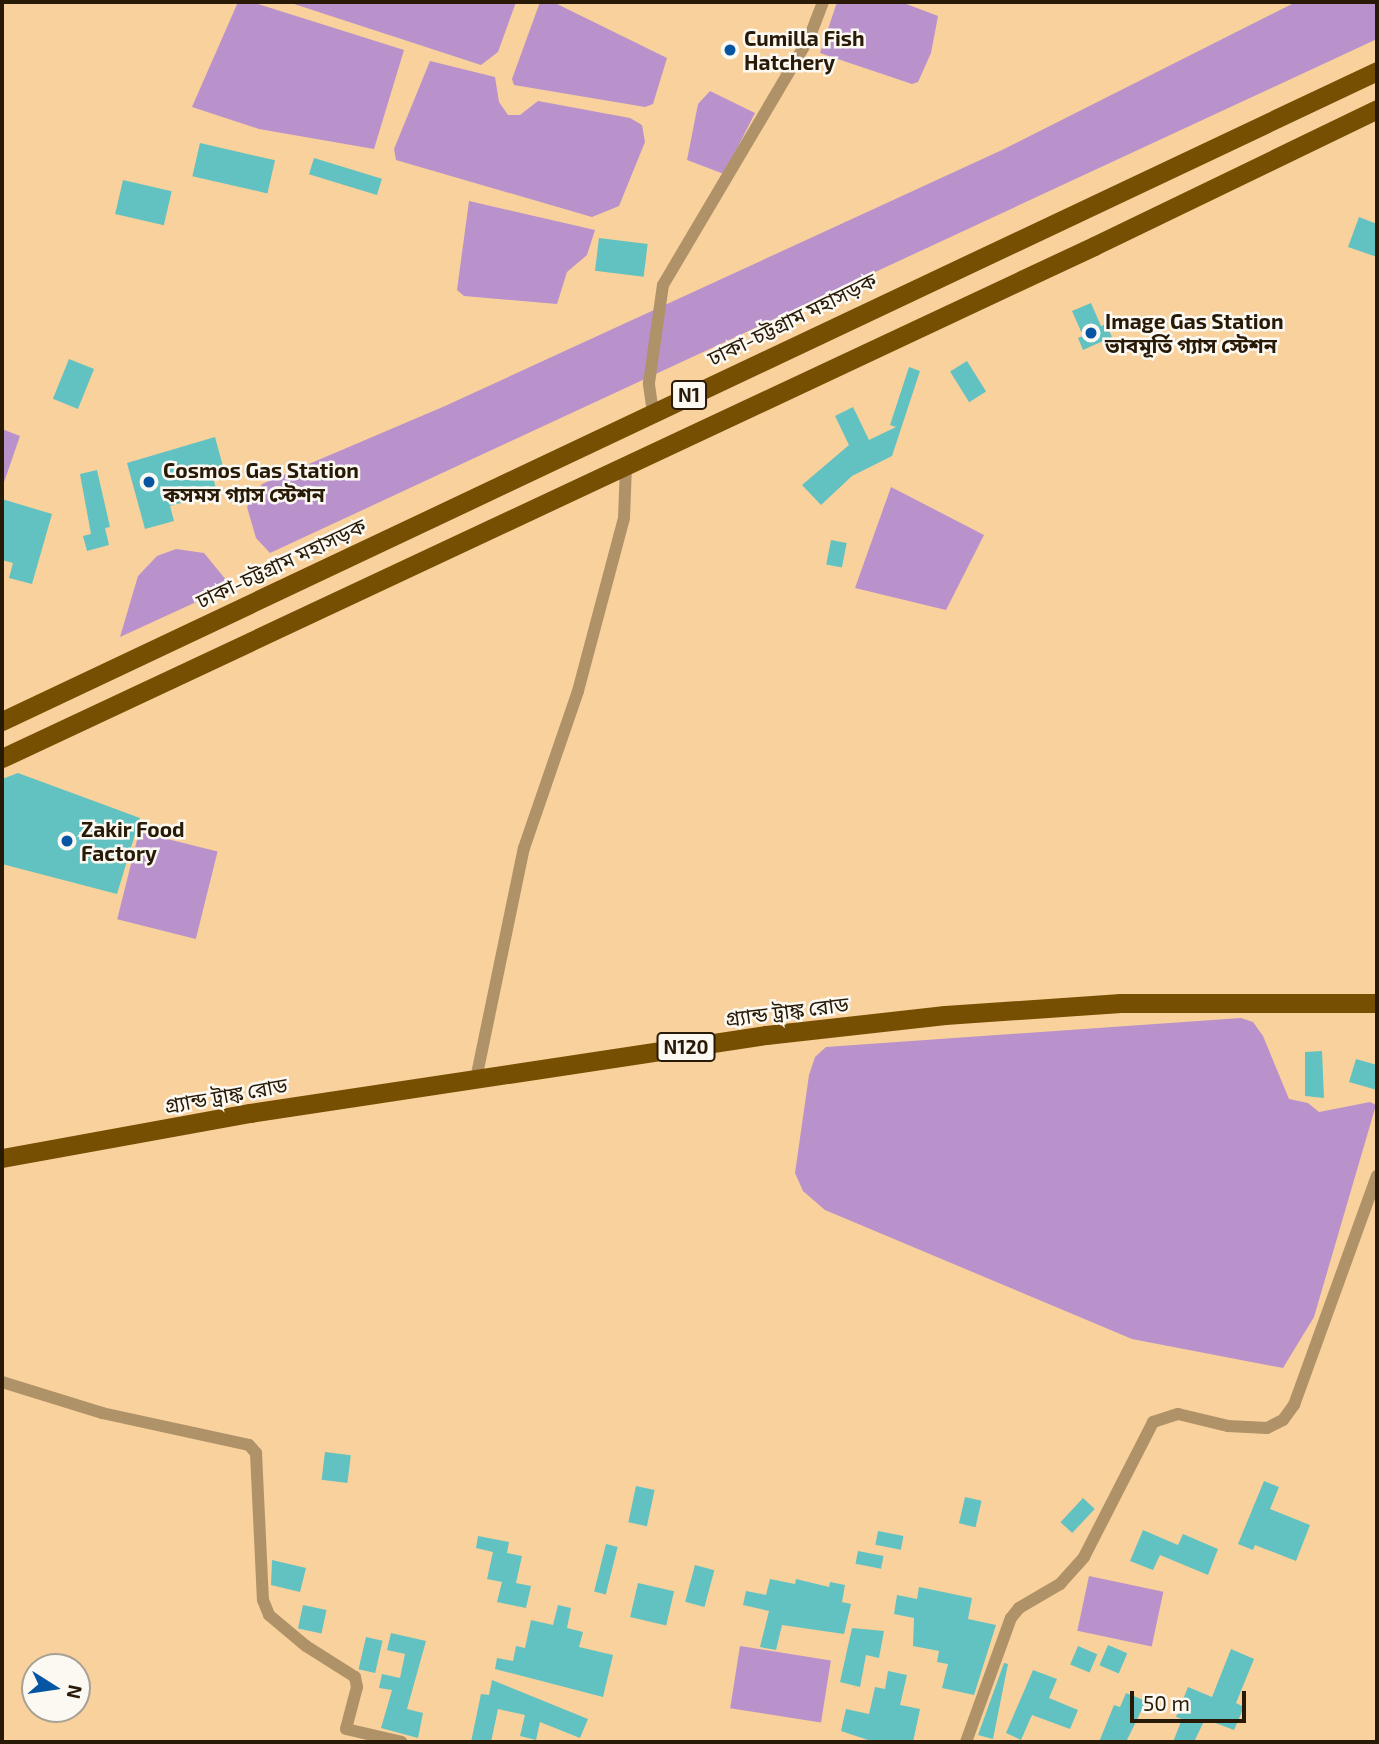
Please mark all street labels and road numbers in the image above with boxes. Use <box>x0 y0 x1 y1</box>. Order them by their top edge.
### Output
street label: ঢাকা-চট্টগ্রাম মহাসড়ক <box>704 267 880 371</box>
road number: N1 <box>670 380 708 410</box>
street label: ঢাকা-চট্টগ্রাম মহাসড়ক <box>192 513 370 613</box>
street label: গ্র্যান্ড ট্রাঙ্ক রোড <box>724 991 850 1031</box>
road number: N120 <box>656 1032 716 1063</box>
street label: গ্র্যান্ড ট্রাঙ্ক রোড <box>163 1072 289 1118</box>

